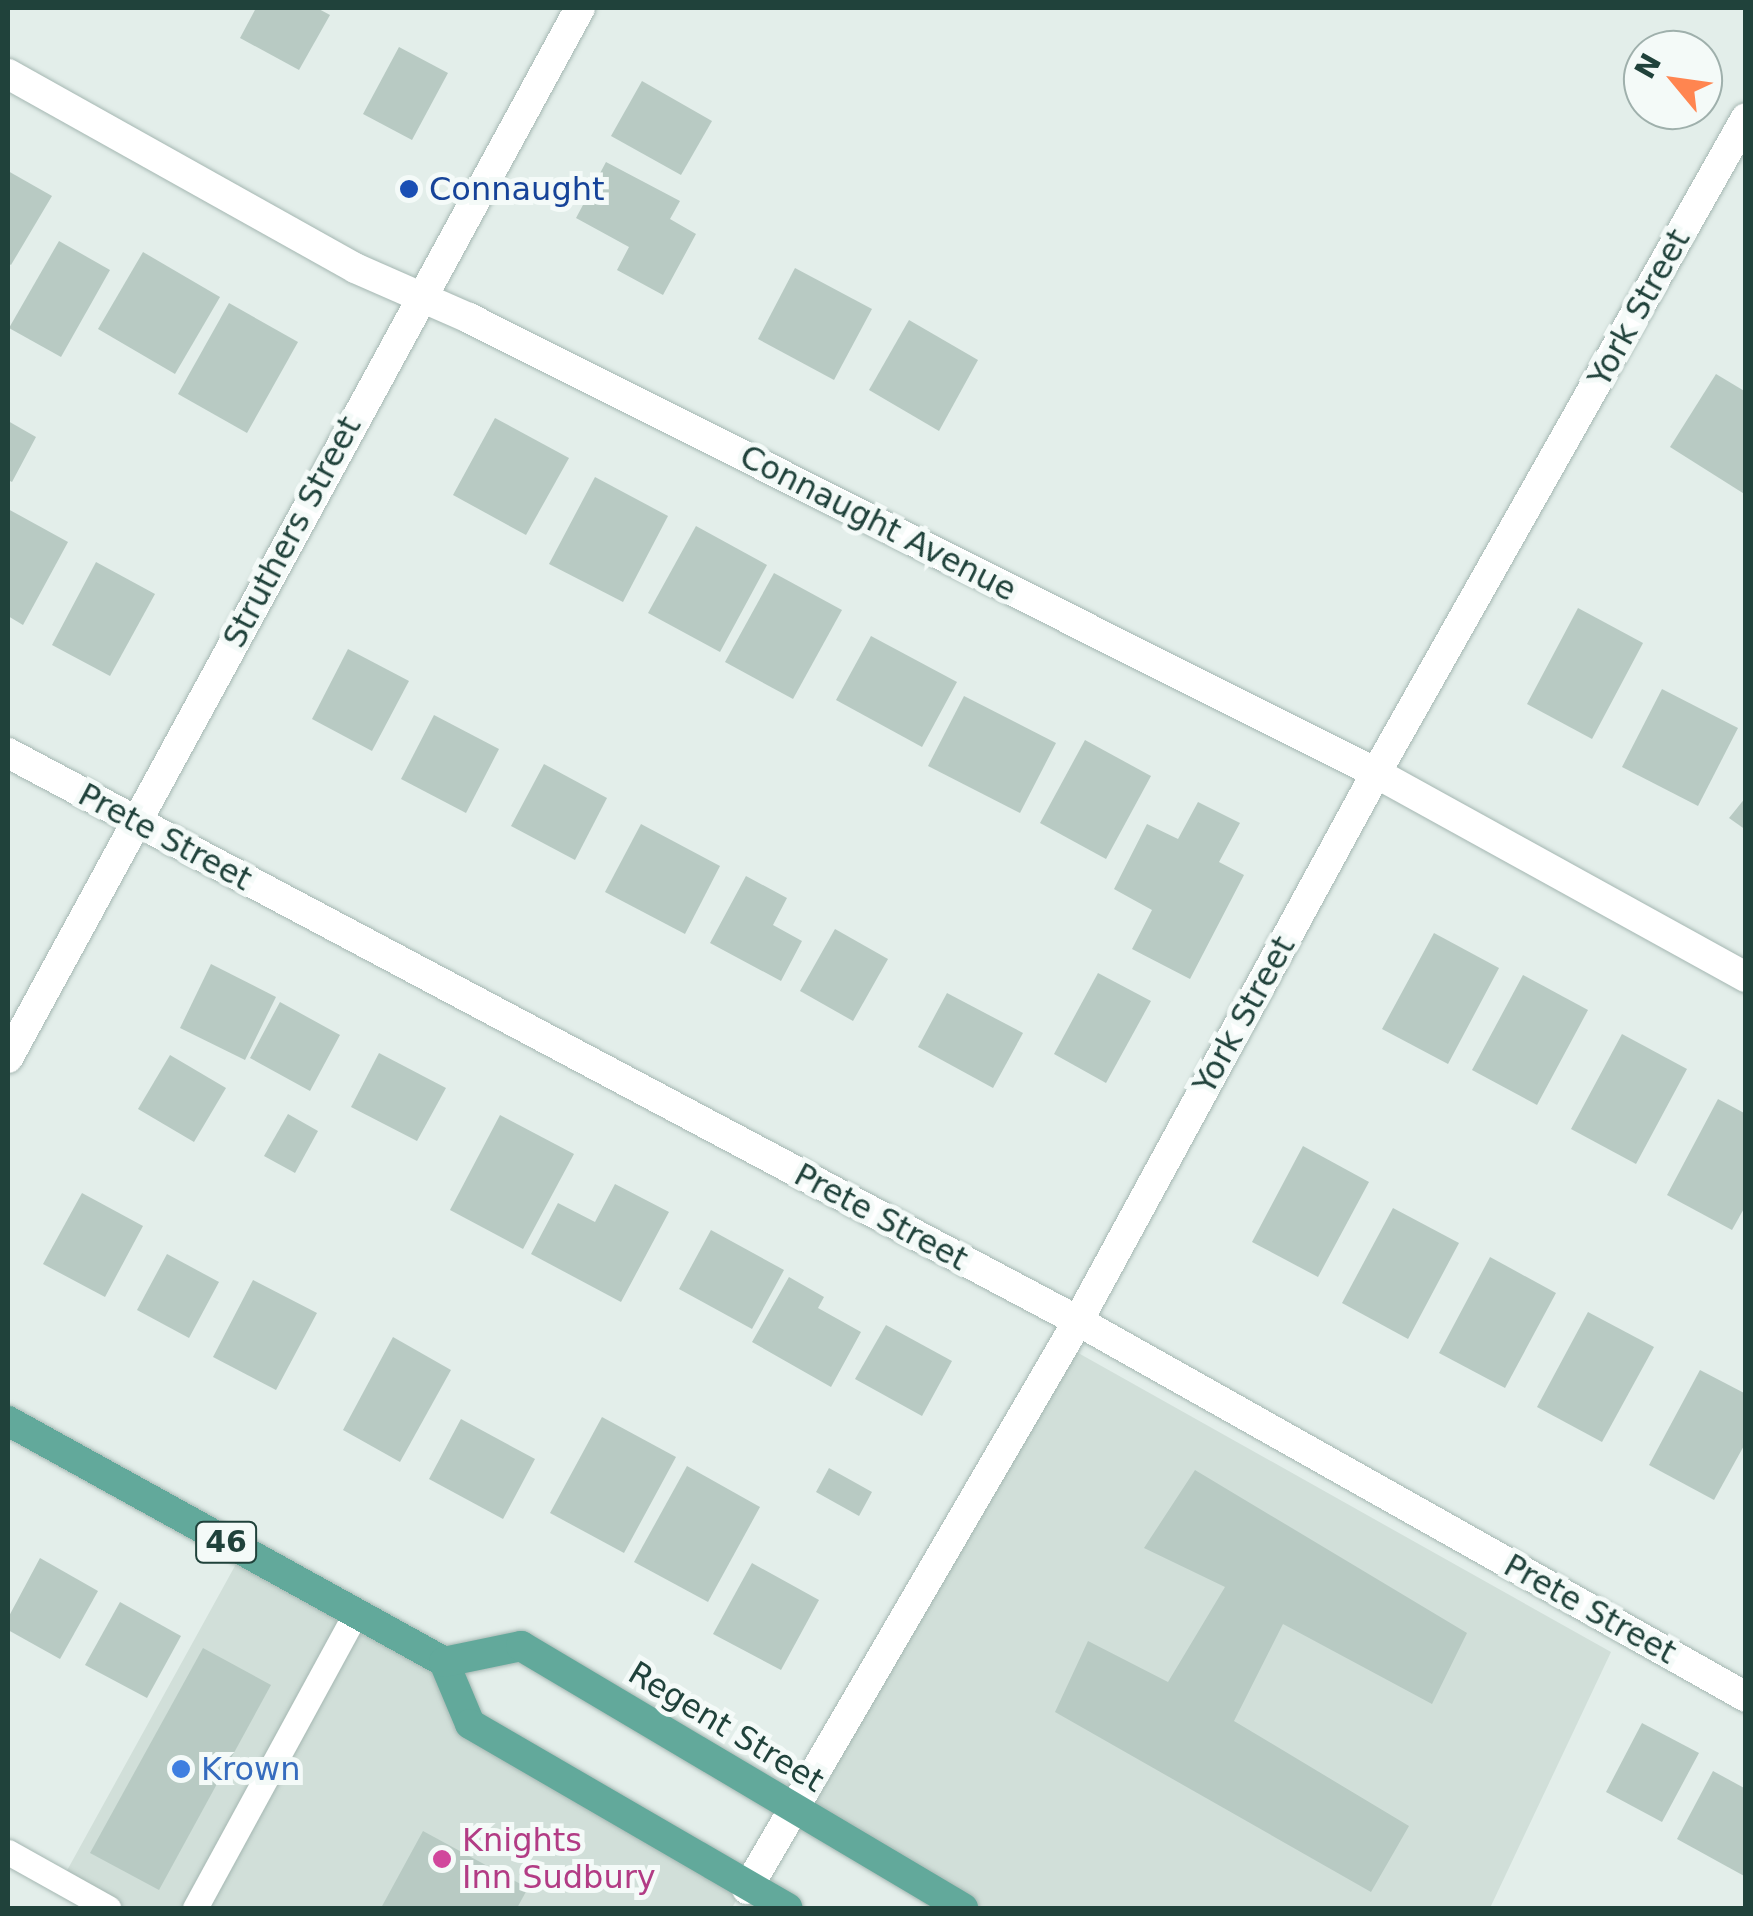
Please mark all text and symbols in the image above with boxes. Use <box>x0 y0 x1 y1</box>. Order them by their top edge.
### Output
north arrow <box>1623 30 1723 130</box>
text: N <box>1628 48 1668 84</box>
place label: Connaught <box>429 170 605 208</box>
marker: Connaught <box>398 178 420 200</box>
street label: York Street <box>1580 223 1698 393</box>
street label: Struthers Street <box>215 410 369 654</box>
street label: Connaught Avenue <box>734 437 1022 609</box>
street label: Prete Street <box>72 775 258 899</box>
street label: York Street <box>1185 930 1303 1100</box>
street label: Prete Street <box>788 1155 974 1279</box>
road number: 46 <box>194 1517 258 1567</box>
street label: Prete Street <box>1497 1546 1683 1672</box>
street label: Regent Street <box>622 1654 830 1800</box>
place label: Krown <box>201 1750 300 1788</box>
marker: Krown <box>170 1758 192 1780</box>
place label: Knights Inn Sudbury <box>462 1822 656 1897</box>
marker: Knights Inn Sudbury <box>431 1848 453 1870</box>

